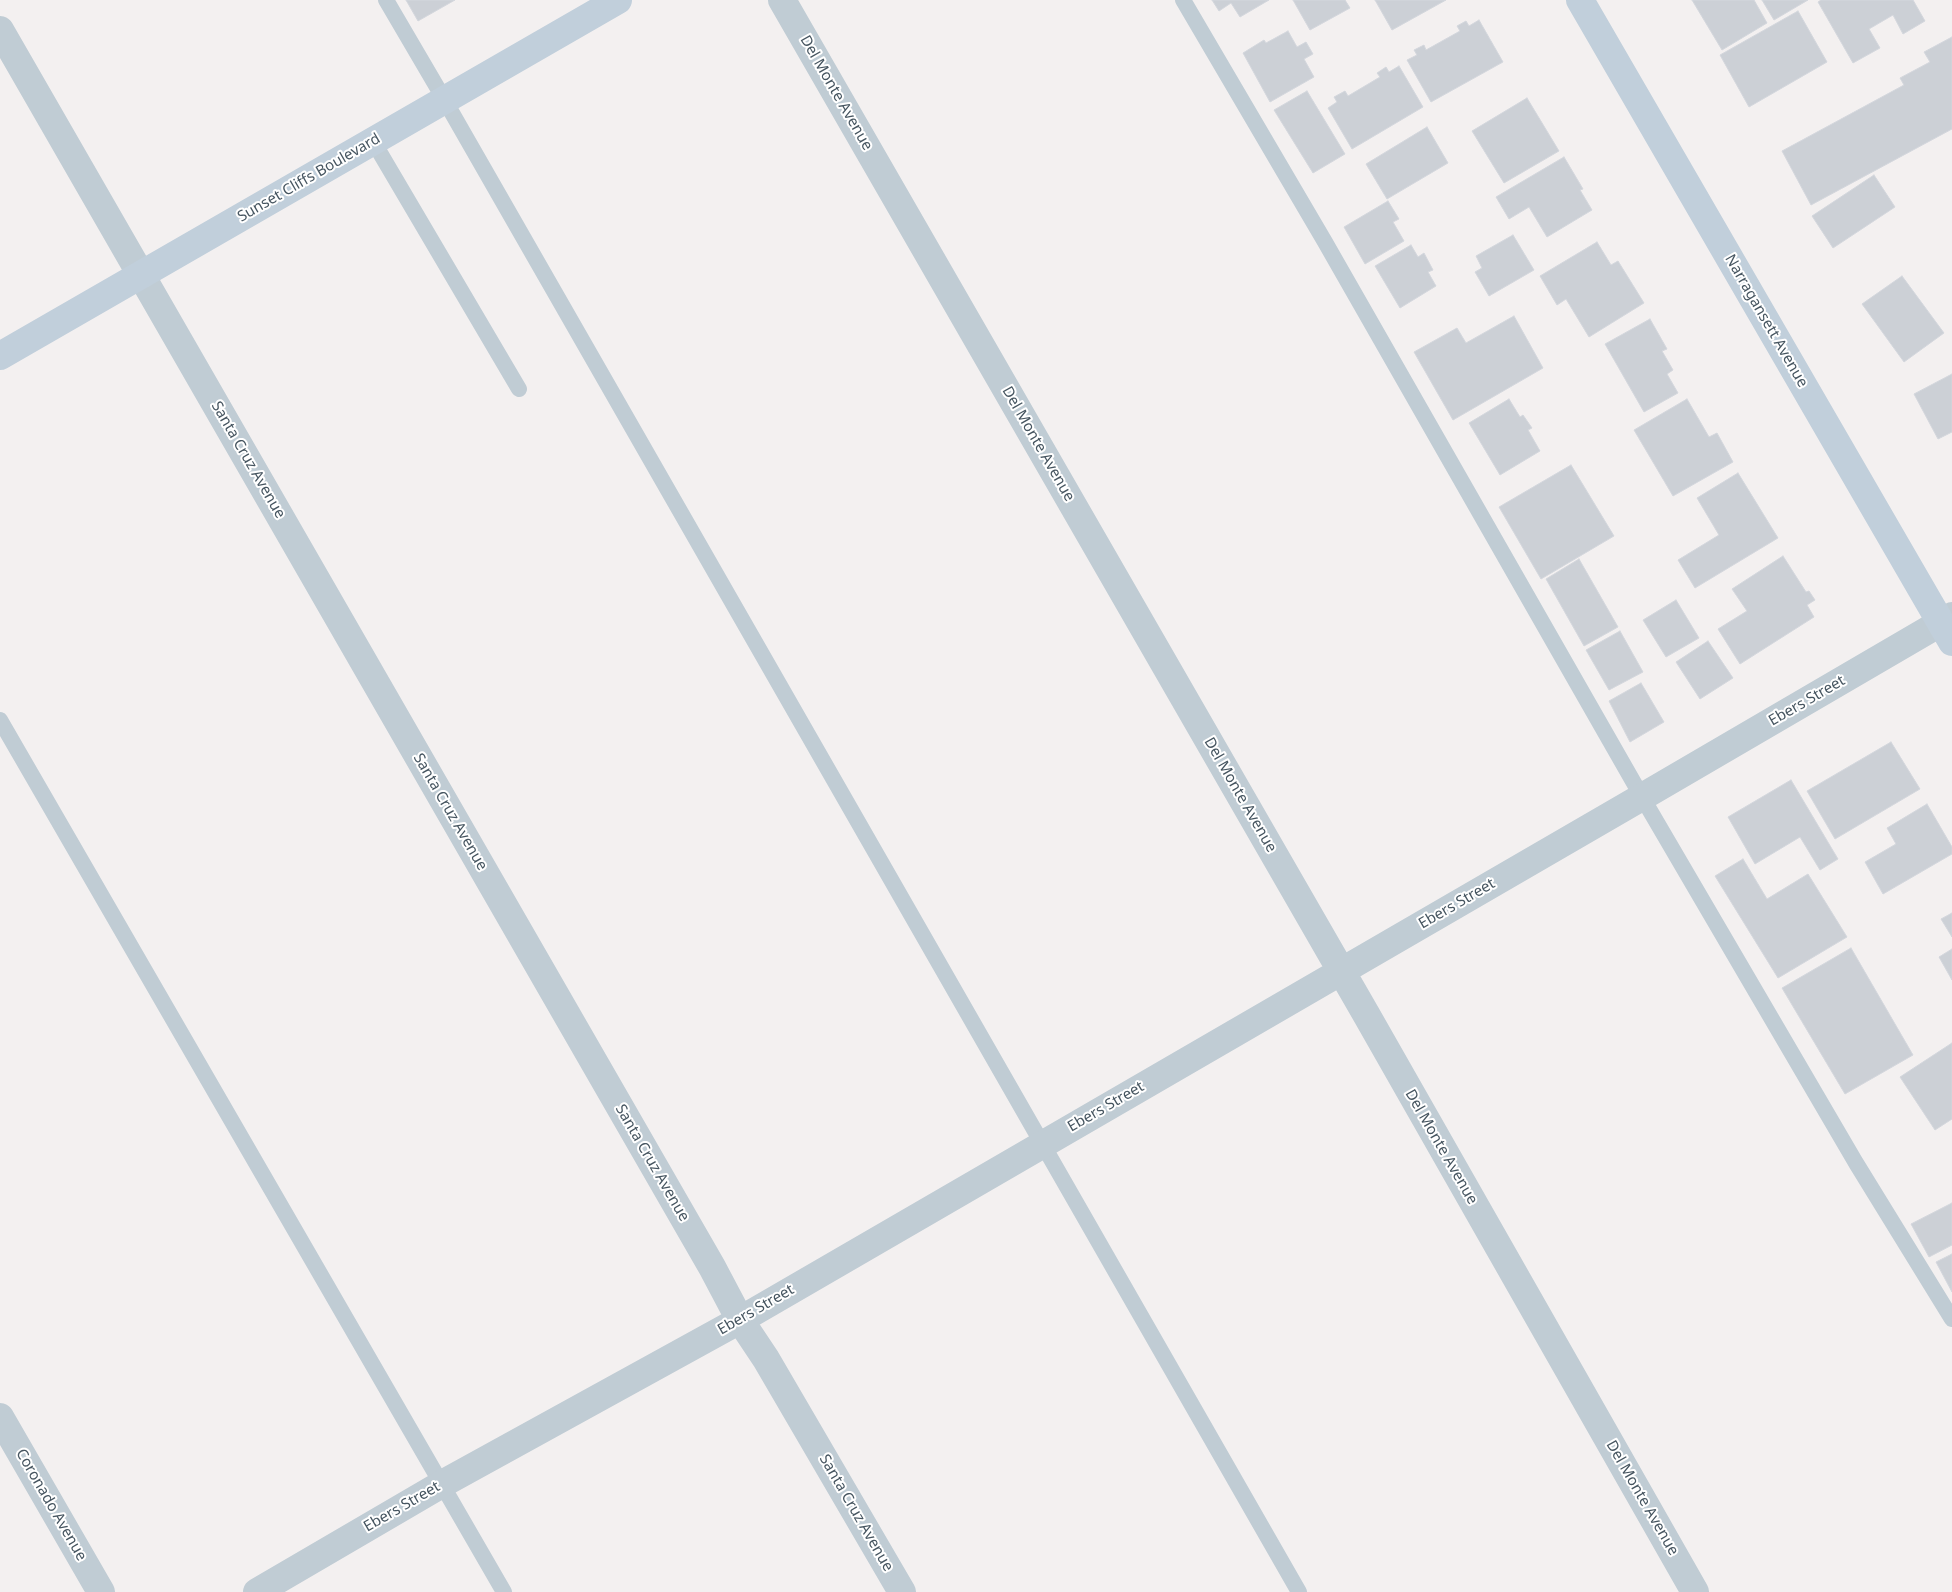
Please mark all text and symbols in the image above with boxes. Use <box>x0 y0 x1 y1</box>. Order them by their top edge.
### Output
street label: Del Monte Avenue <box>796 32 876 154</box>
street label: Sunset Cliffs Boulevard <box>235 130 383 226</box>
street label: Narragansett Avenue <box>1721 251 1811 391</box>
street label: Del Monte Avenue <box>998 383 1078 505</box>
street label: Santa Cruz Avenue <box>207 398 289 522</box>
street label: Ebers Street <box>1766 672 1848 730</box>
street label: Del Monte Avenue <box>1200 734 1280 856</box>
street label: Santa Cruz Avenue <box>409 750 491 874</box>
street label: Ebers Street <box>1416 875 1498 933</box>
street label: Ebers Street <box>1065 1078 1147 1136</box>
street label: Del Monte Avenue <box>1401 1086 1481 1208</box>
street label: Santa Cruz Avenue <box>611 1101 693 1225</box>
street label: Ebers Street <box>715 1281 797 1339</box>
street label: Del Monte Avenue <box>1602 1437 1682 1559</box>
street label: Coronado Avenue <box>12 1446 90 1564</box>
street label: Santa Cruz Avenue <box>815 1451 897 1575</box>
street label: Ebers Street <box>361 1478 443 1536</box>

